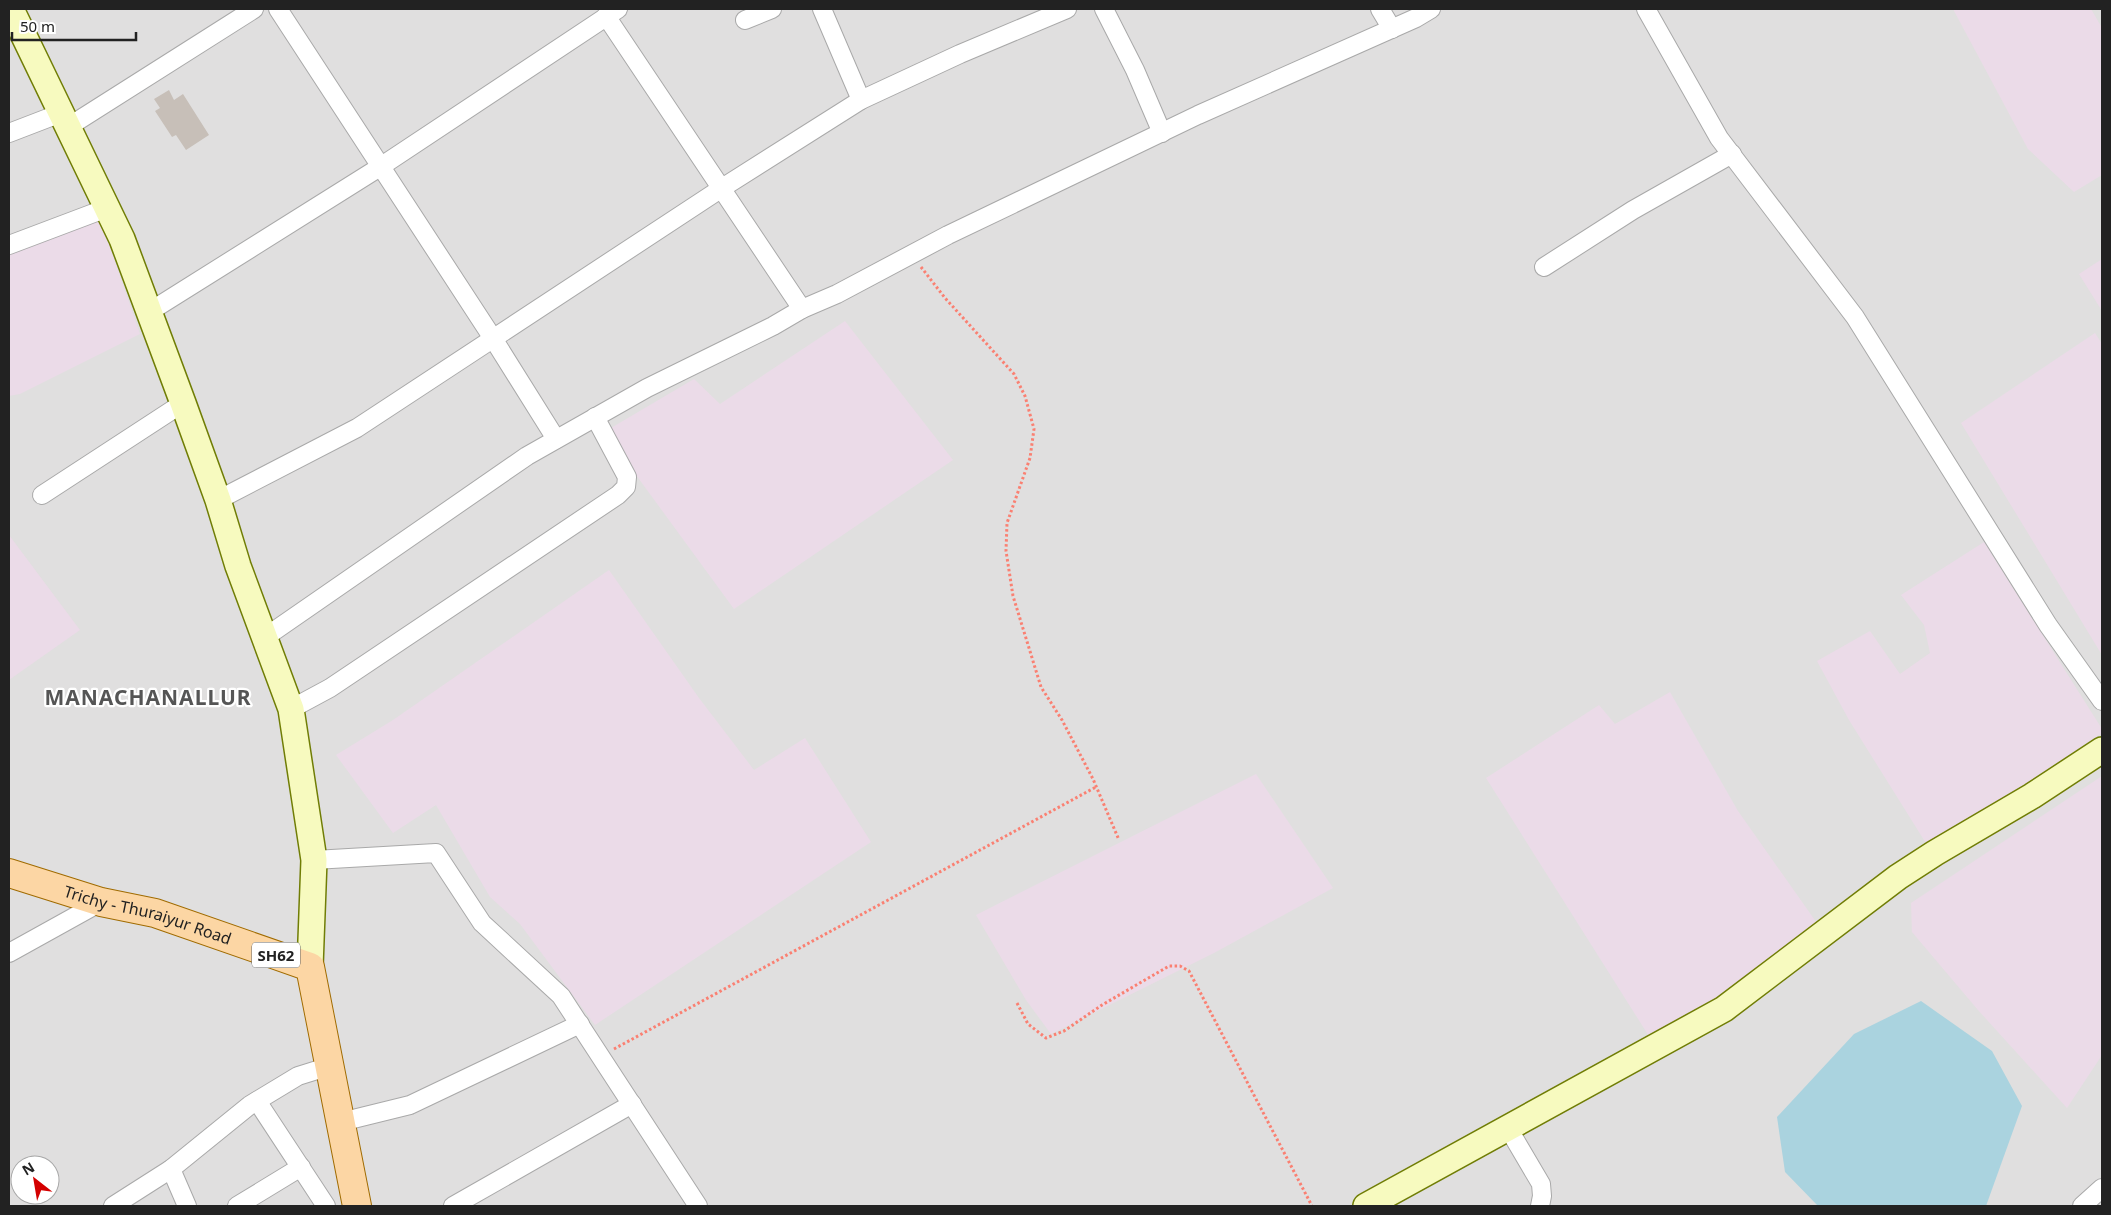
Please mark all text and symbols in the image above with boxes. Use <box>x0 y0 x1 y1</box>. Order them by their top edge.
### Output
scale bar <box>12 10 136 42</box>
text: 50 m <box>20 16 55 36</box>
district label: MANACHANALLUR <box>44 683 252 711</box>
street label: Trichy - Thuraiyur Road <box>61 880 234 950</box>
road number: SH62 <box>252 942 300 968</box>
north arrow <box>10 1155 60 1205</box>
text: N <box>18 1157 38 1180</box>

